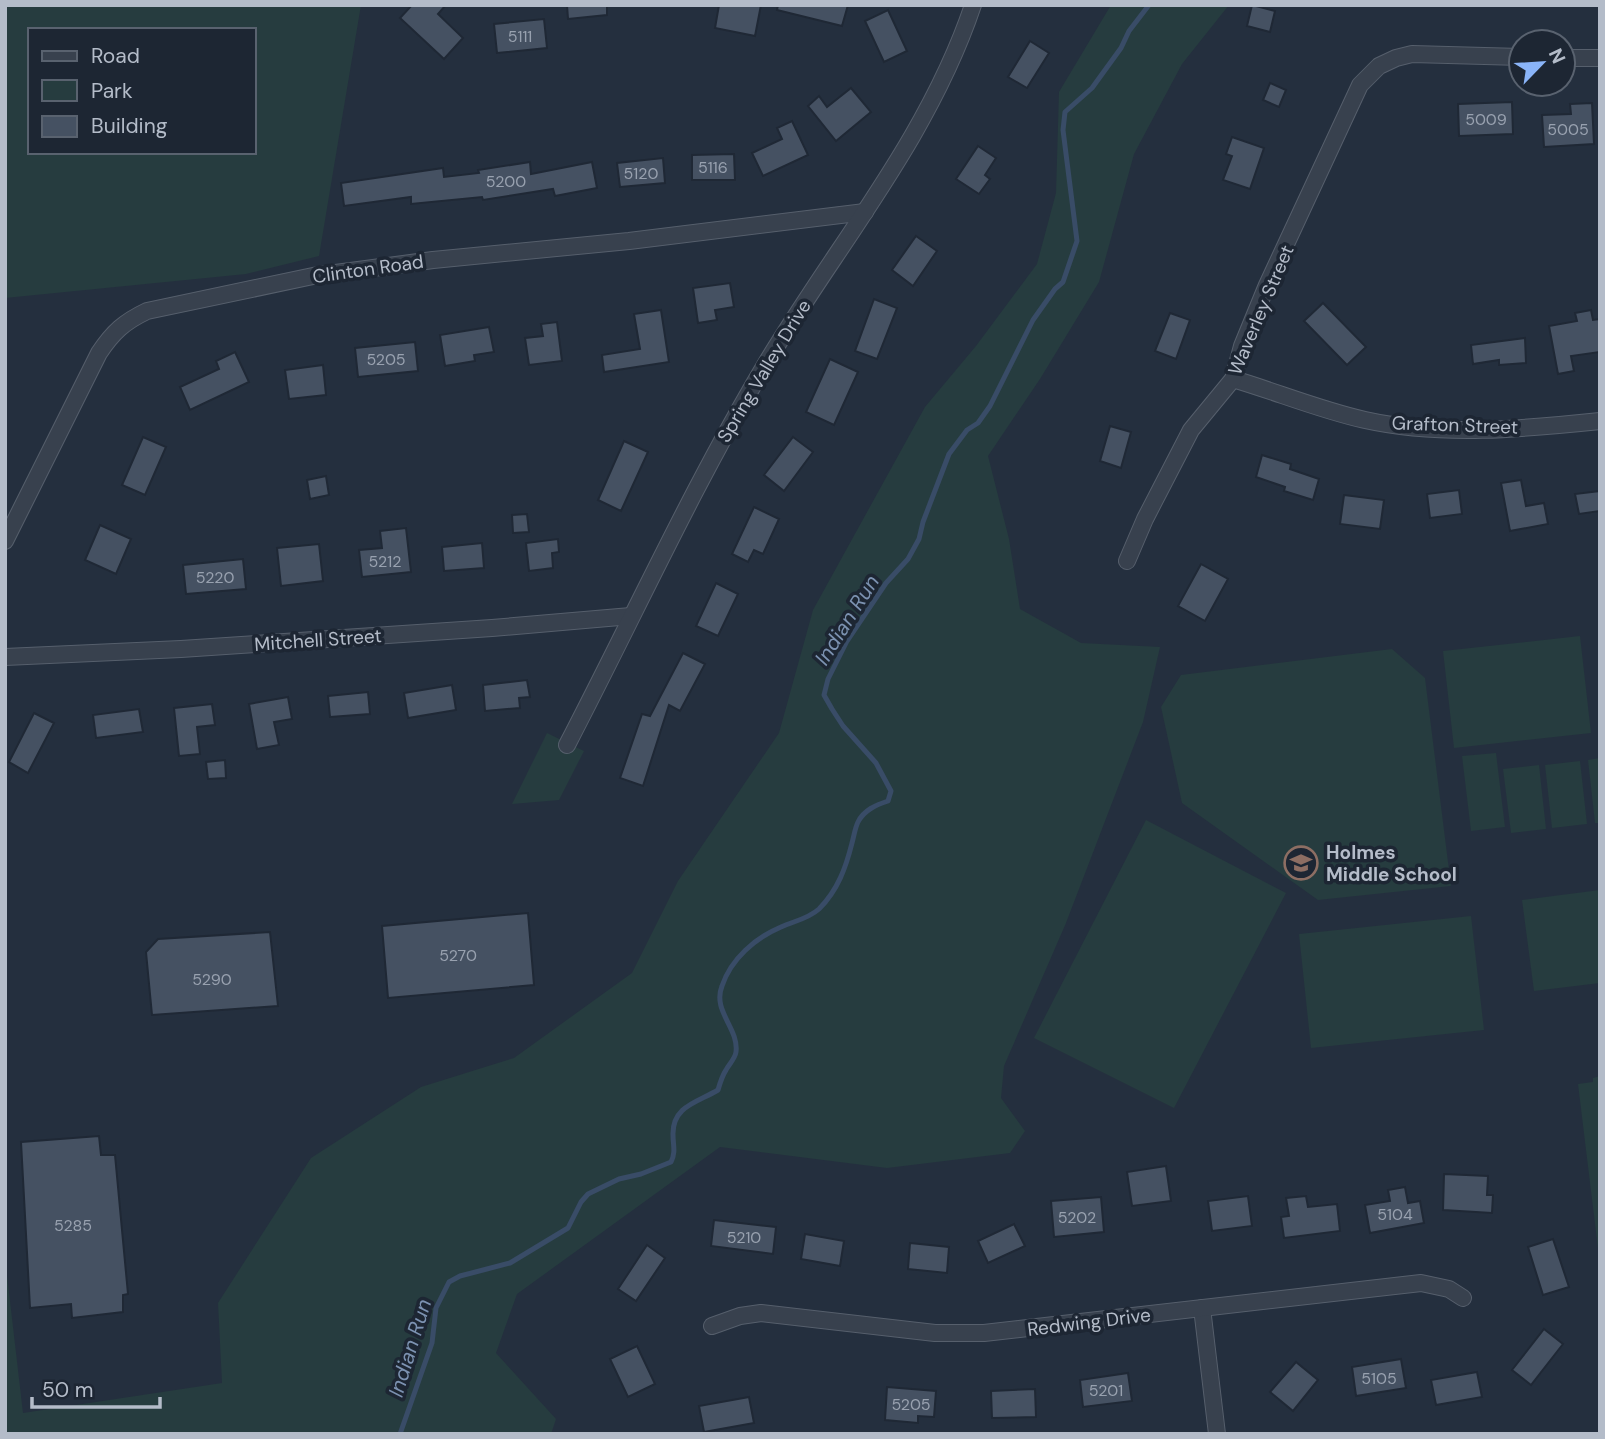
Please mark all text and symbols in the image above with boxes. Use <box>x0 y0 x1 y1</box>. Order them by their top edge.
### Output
house number: 5111 <box>508 26 532 47</box>
legend <box>28 28 256 154</box>
north arrow <box>1507 28 1577 98</box>
text: Road <box>91 42 140 70</box>
text: N <box>1543 44 1571 68</box>
text: Park <box>91 77 133 105</box>
house number: 5009 <box>1465 109 1507 130</box>
text: Building <box>91 112 168 140</box>
house number: 5005 <box>1547 119 1589 140</box>
house number: 5116 <box>698 157 728 178</box>
house number: 5120 <box>624 163 658 184</box>
house number: 5200 <box>486 171 526 192</box>
street label: Waverley Street <box>1222 241 1300 379</box>
street label: Clinton Road <box>311 249 425 289</box>
street label: Spring Valley Drive <box>711 295 817 447</box>
house number: 5205 <box>366 349 406 370</box>
street label: Grafton Street <box>1391 410 1519 440</box>
house number: 5212 <box>369 551 401 572</box>
house number: 5220 <box>196 567 234 588</box>
water label: Indian Run <box>808 570 886 670</box>
street label: Mitchell Street <box>253 623 383 657</box>
place label: Holmes Middle School <box>1326 840 1457 887</box>
school or university icon: Holmes Middle School <box>1282 844 1320 882</box>
house number: 5270 <box>439 945 477 966</box>
house number: 5290 <box>192 969 232 990</box>
house number: 5104 <box>1377 1204 1413 1225</box>
house number: 5202 <box>1058 1207 1096 1228</box>
house number: 5285 <box>54 1215 92 1236</box>
house number: 5210 <box>727 1227 761 1248</box>
water label: Indian Run <box>382 1295 438 1401</box>
street label: Redwing Drive <box>1026 1302 1152 1342</box>
scale bar <box>32 1366 159 1410</box>
house number: 5105 <box>1361 1368 1397 1389</box>
text: 50 m <box>42 1376 93 1404</box>
house number: 5201 <box>1089 1380 1123 1401</box>
house number: 5205 <box>891 1394 931 1415</box>

